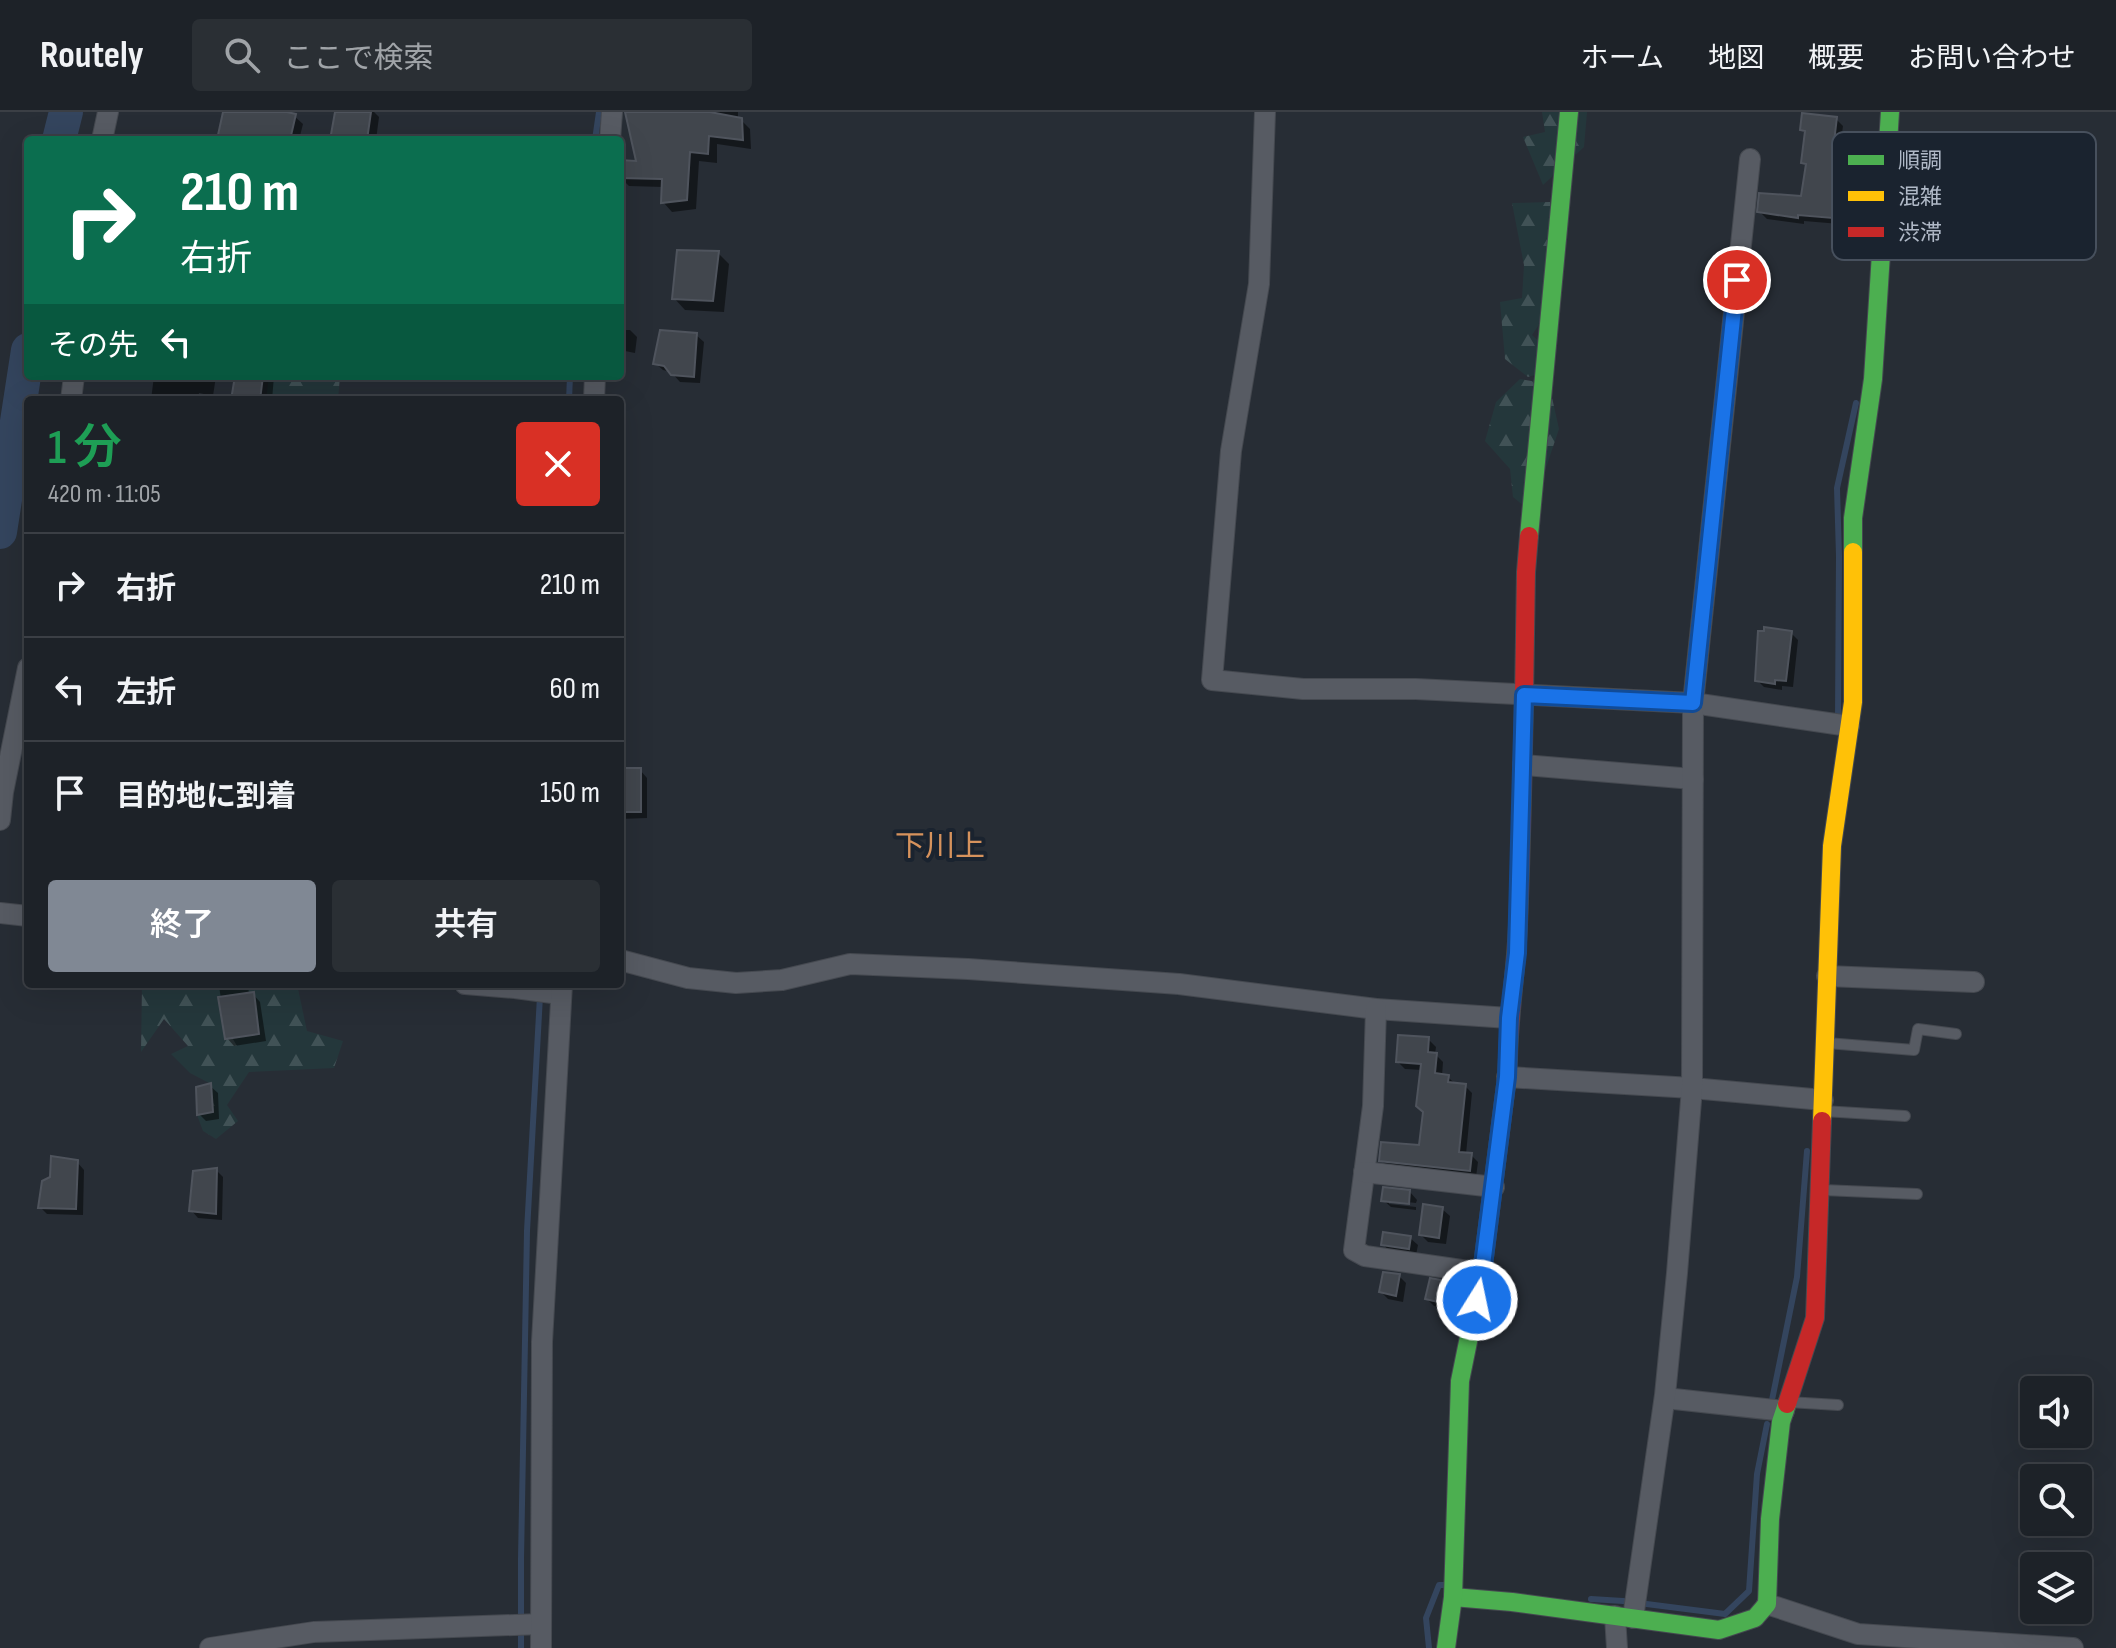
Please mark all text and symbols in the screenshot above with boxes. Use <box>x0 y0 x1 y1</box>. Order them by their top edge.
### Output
search box <box>192 19 752 91</box>
text: Routely <box>40 33 144 78</box>
icon: search <box>220 33 264 77</box>
text: ここで検索 <box>284 41 434 77</box>
text: ホーム <box>1581 42 1664 75</box>
text: 地図 <box>1708 42 1764 75</box>
text: 概要 <box>1808 42 1864 75</box>
text: お問い合わせ <box>1908 42 2076 75</box>
legend <box>1832 132 2096 260</box>
text: 順調 <box>1898 148 1942 175</box>
text: 210 m <box>180 160 299 227</box>
icon: right <box>48 168 152 272</box>
text: 混雑 <box>1898 184 1942 211</box>
text: 渋滞 <box>1898 220 1942 247</box>
text: 右折 <box>180 238 252 281</box>
pin <box>1703 246 1771 314</box>
icon: arrive <box>1715 258 1759 302</box>
icon: left <box>154 320 198 364</box>
text: その先 <box>48 328 138 364</box>
text: 1 分 <box>48 420 122 477</box>
button: close <box>516 422 600 506</box>
text: 420 m · 11:05 <box>48 479 161 510</box>
icon: right <box>48 563 92 607</box>
text: 210 m <box>540 567 600 603</box>
text: 右折 <box>116 571 176 607</box>
icon: left <box>48 667 92 711</box>
text: 60 m <box>549 671 600 707</box>
text: 左折 <box>116 675 176 711</box>
icon: arrive <box>48 771 92 815</box>
text: 150 m <box>540 775 600 811</box>
text: 目的地に到着 <box>116 779 296 815</box>
district label: 下川上 <box>895 829 985 865</box>
button: 終了 <box>48 880 316 972</box>
button: 共有 <box>332 880 600 972</box>
position arrow <box>1435 1258 1519 1342</box>
map controls <box>2020 1376 2092 1624</box>
button: sound <box>2020 1376 2092 1448</box>
button: search <box>2020 1464 2092 1536</box>
button: layers <box>2020 1552 2092 1624</box>

